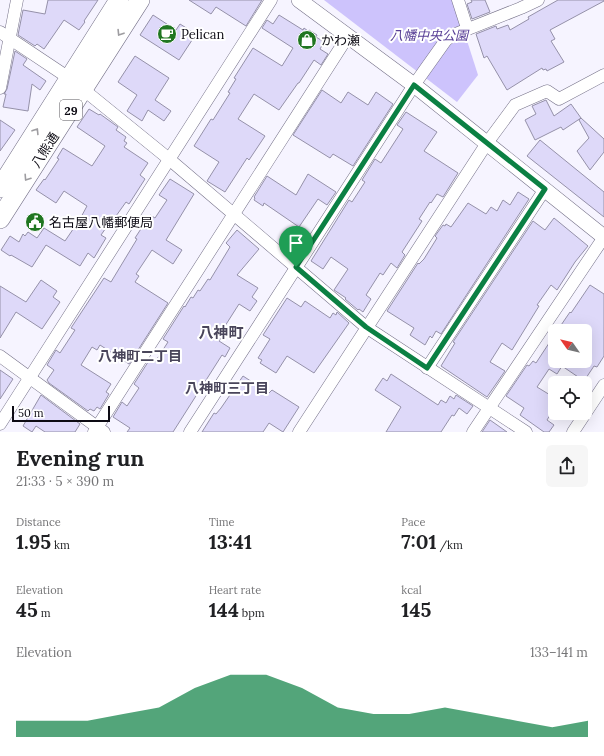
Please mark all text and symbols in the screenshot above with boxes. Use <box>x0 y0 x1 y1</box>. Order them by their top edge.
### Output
cafe icon: Pelican <box>156 23 178 45</box>
place label: Pelican <box>181 26 225 43</box>
park label: 八幡中央公園 <box>390 27 470 44</box>
one-way arrow <box>117 29 124 36</box>
shop icon: かわ瀬 <box>296 29 318 51</box>
place label: かわ瀬 <box>321 32 360 49</box>
road number: 29 <box>60 100 82 120</box>
one-way arrow <box>31 128 39 135</box>
street label: 八熊通 <box>27 129 63 171</box>
one-way arrow <box>24 174 32 181</box>
public building icon: 名古屋八幡郵便局 <box>24 211 46 233</box>
place label: 名古屋八幡郵便局 <box>49 214 153 231</box>
pin <box>279 226 313 267</box>
icon: arrive <box>285 232 307 254</box>
district label: 八神町 <box>198 323 244 342</box>
north arrow <box>548 324 592 368</box>
map controls <box>548 324 592 420</box>
district label: 八神町二丁目 <box>98 347 182 365</box>
button: locate <box>548 376 592 420</box>
district label: 八神町三丁目 <box>185 379 269 397</box>
scale bar <box>12 404 110 423</box>
text: 50 m <box>18 406 44 420</box>
text: Evening run <box>16 444 144 472</box>
button: share <box>546 445 588 487</box>
text: 21:33 · 5 × 390 m <box>16 473 114 490</box>
text: Distance <box>16 515 61 529</box>
text: Time <box>209 515 235 529</box>
text: Pace <box>401 515 425 529</box>
text: 1.95 <box>16 529 51 554</box>
text: 13:41 <box>209 529 252 554</box>
text: 7:01 <box>401 529 437 554</box>
text: km <box>51 538 70 552</box>
text: /km <box>437 538 463 552</box>
text: Elevation <box>16 583 63 597</box>
text: Heart rate <box>209 583 261 597</box>
text: kcal <box>401 583 422 597</box>
text: 45 <box>16 597 38 622</box>
text: 144 <box>209 597 239 622</box>
text: 145 <box>401 597 431 622</box>
text: m <box>38 606 50 620</box>
text: bpm <box>239 606 265 620</box>
text: Elevation <box>16 644 72 661</box>
text: 133–141 m <box>530 644 588 661</box>

